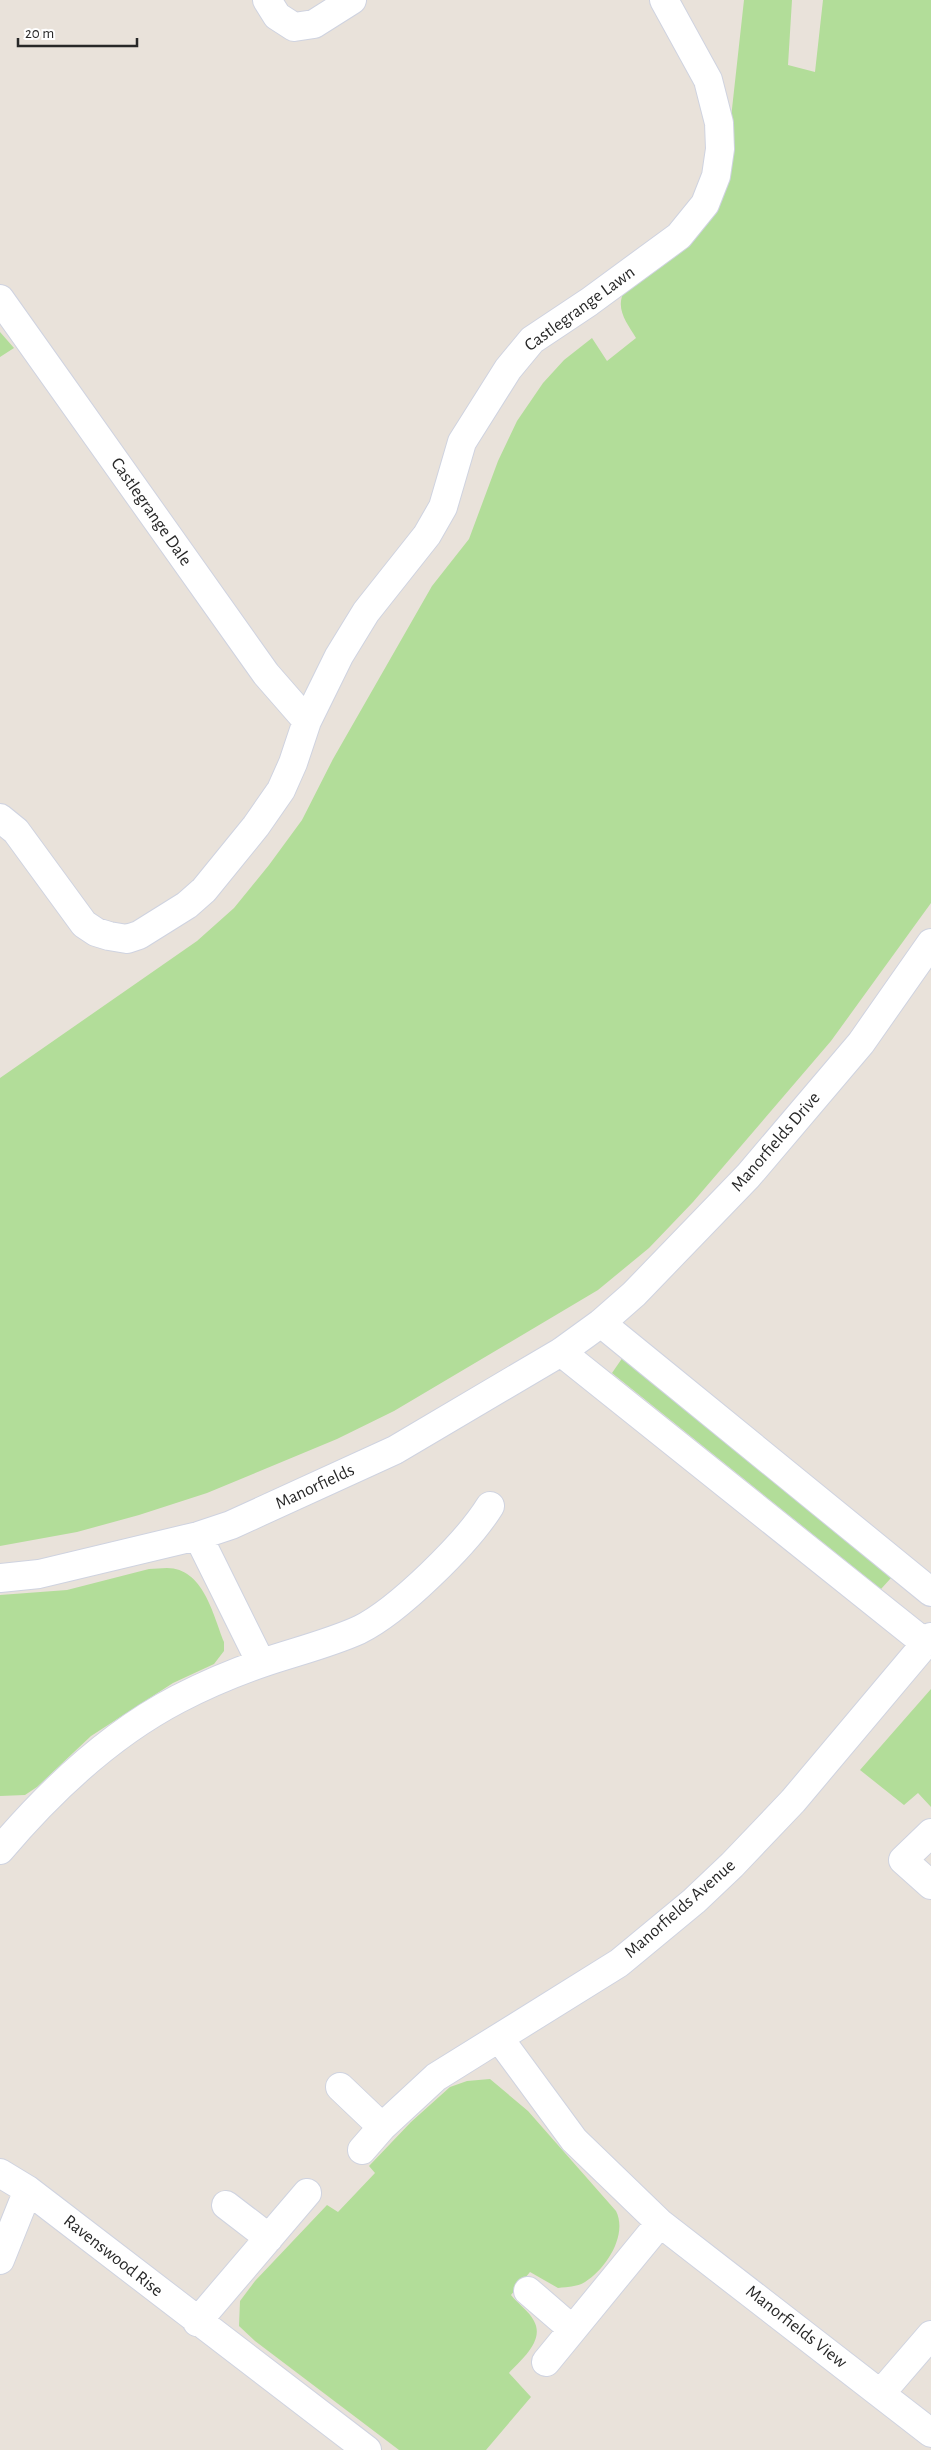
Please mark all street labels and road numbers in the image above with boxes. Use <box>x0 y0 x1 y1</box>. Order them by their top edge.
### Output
street label: Castlegrange Lawn <box>522 263 638 355</box>
street label: Castlegrange Dale <box>107 455 195 569</box>
street label: Manorfields Drive <box>728 1089 824 1195</box>
street label: Manorfields <box>273 1461 357 1513</box>
street label: Manorfields Avenue <box>621 1856 739 1962</box>
street label: Ravenswood Rise <box>60 2212 166 2300</box>
street label: Manorfields View <box>742 2282 850 2372</box>

